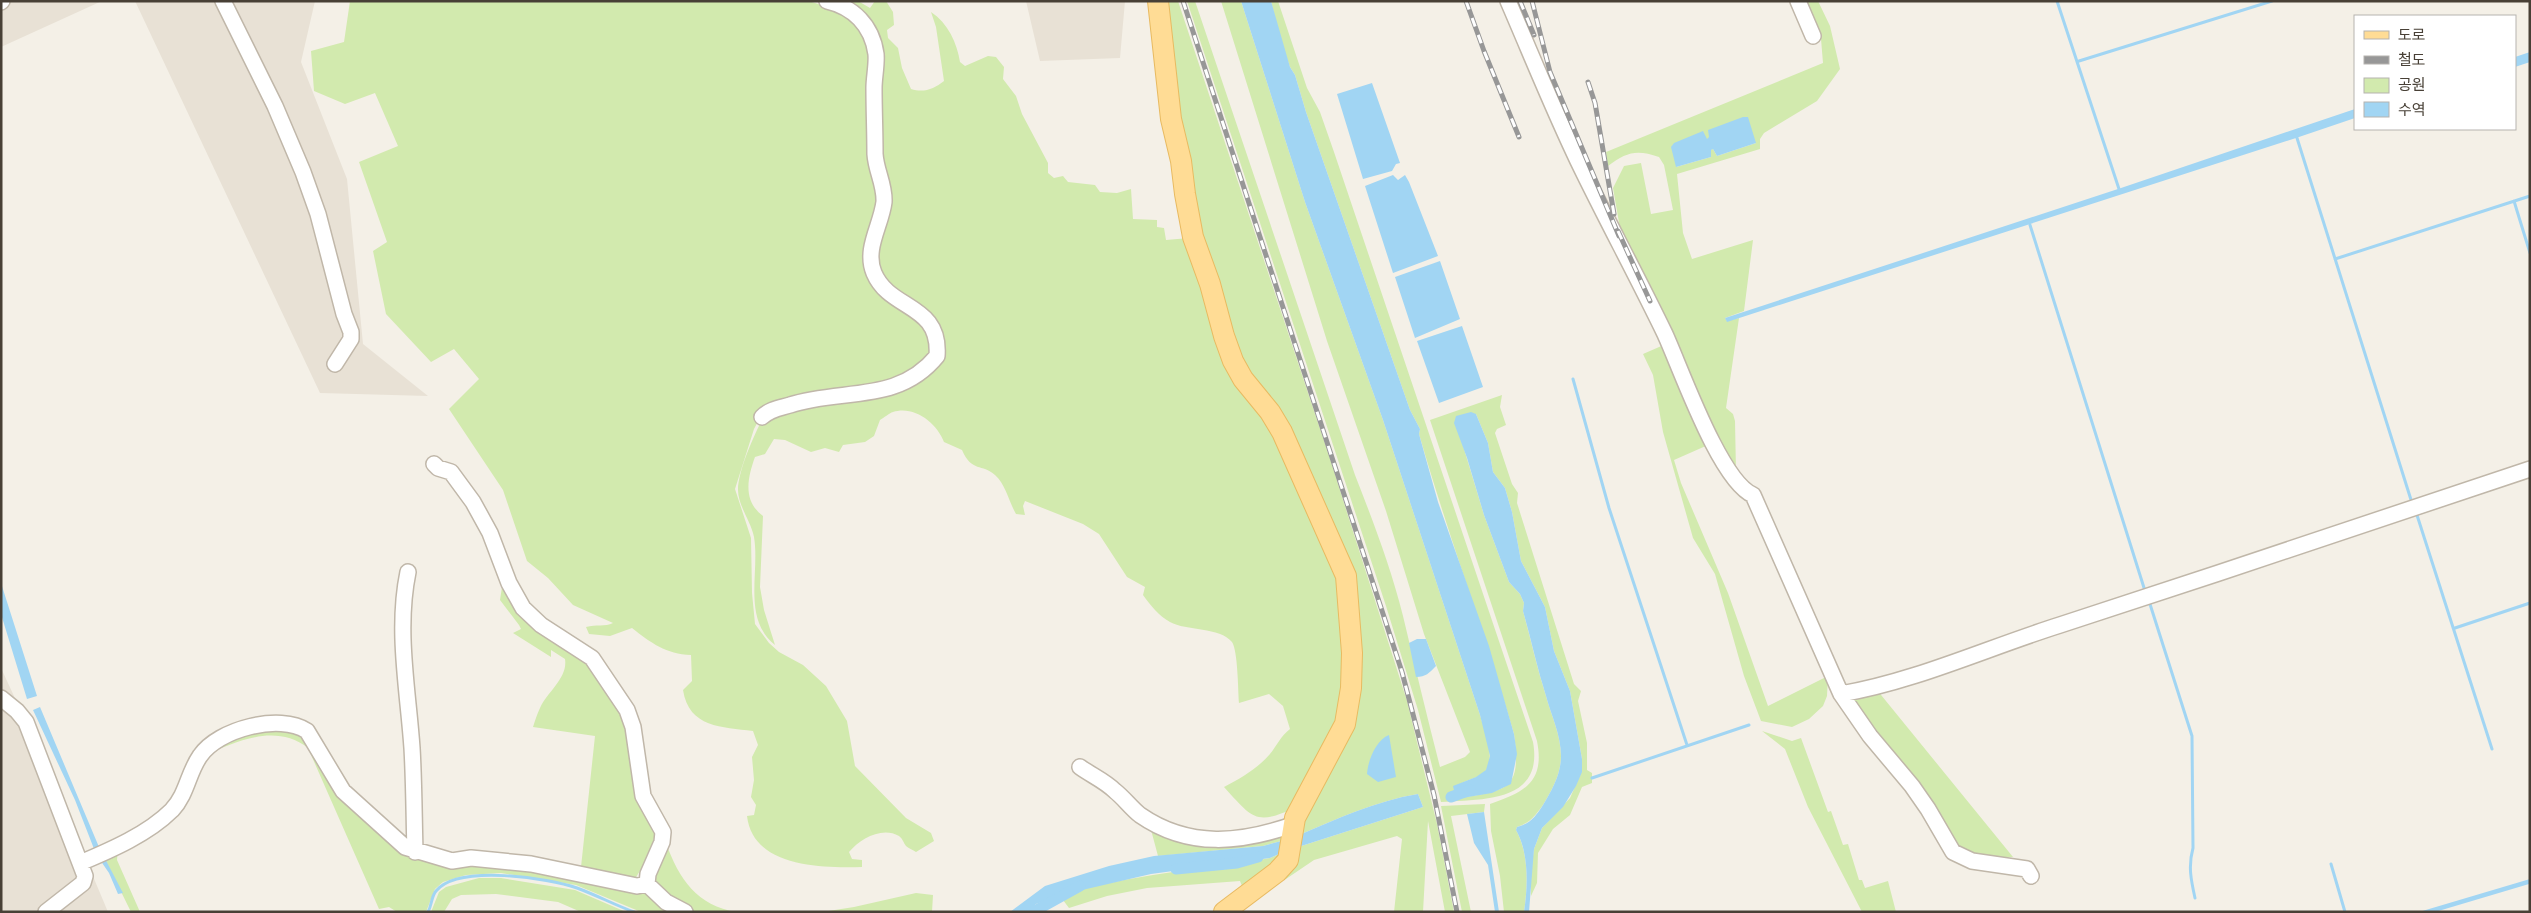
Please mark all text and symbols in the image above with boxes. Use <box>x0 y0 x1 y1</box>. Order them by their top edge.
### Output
legend <box>2354 15 2516 130</box>
text: 도로 <box>2398 24 2426 45</box>
text: 철도 <box>2398 49 2426 70</box>
text: 공원 <box>2398 74 2426 95</box>
text: 수역 <box>2398 99 2426 120</box>

